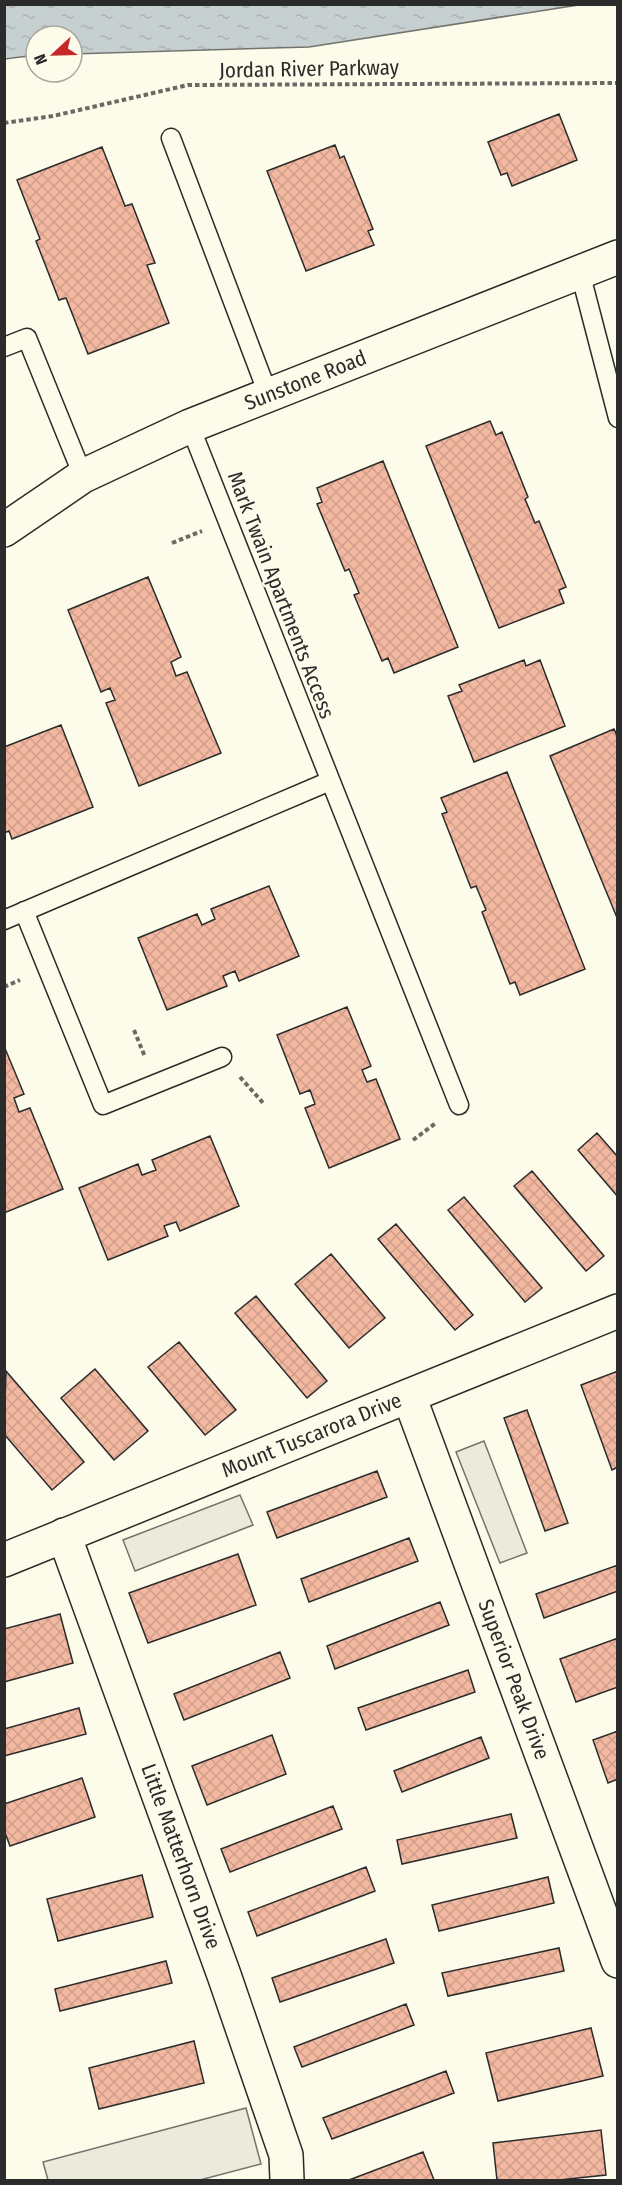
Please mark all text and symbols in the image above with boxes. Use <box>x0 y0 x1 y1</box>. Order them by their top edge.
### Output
north arrow <box>24 24 84 84</box>
text: N <box>30 51 51 67</box>
street label: Jordan River Parkway <box>219 54 400 84</box>
street label: Sunstone Road <box>241 345 370 416</box>
street label: Mark Twain Apartments Access <box>222 468 340 722</box>
street label: Mount Tuscarora Drive <box>218 1387 406 1483</box>
street label: Superior Peak Drive <box>472 1595 555 1763</box>
street label: Little Matterhorn Drive <box>135 1760 226 1953</box>

